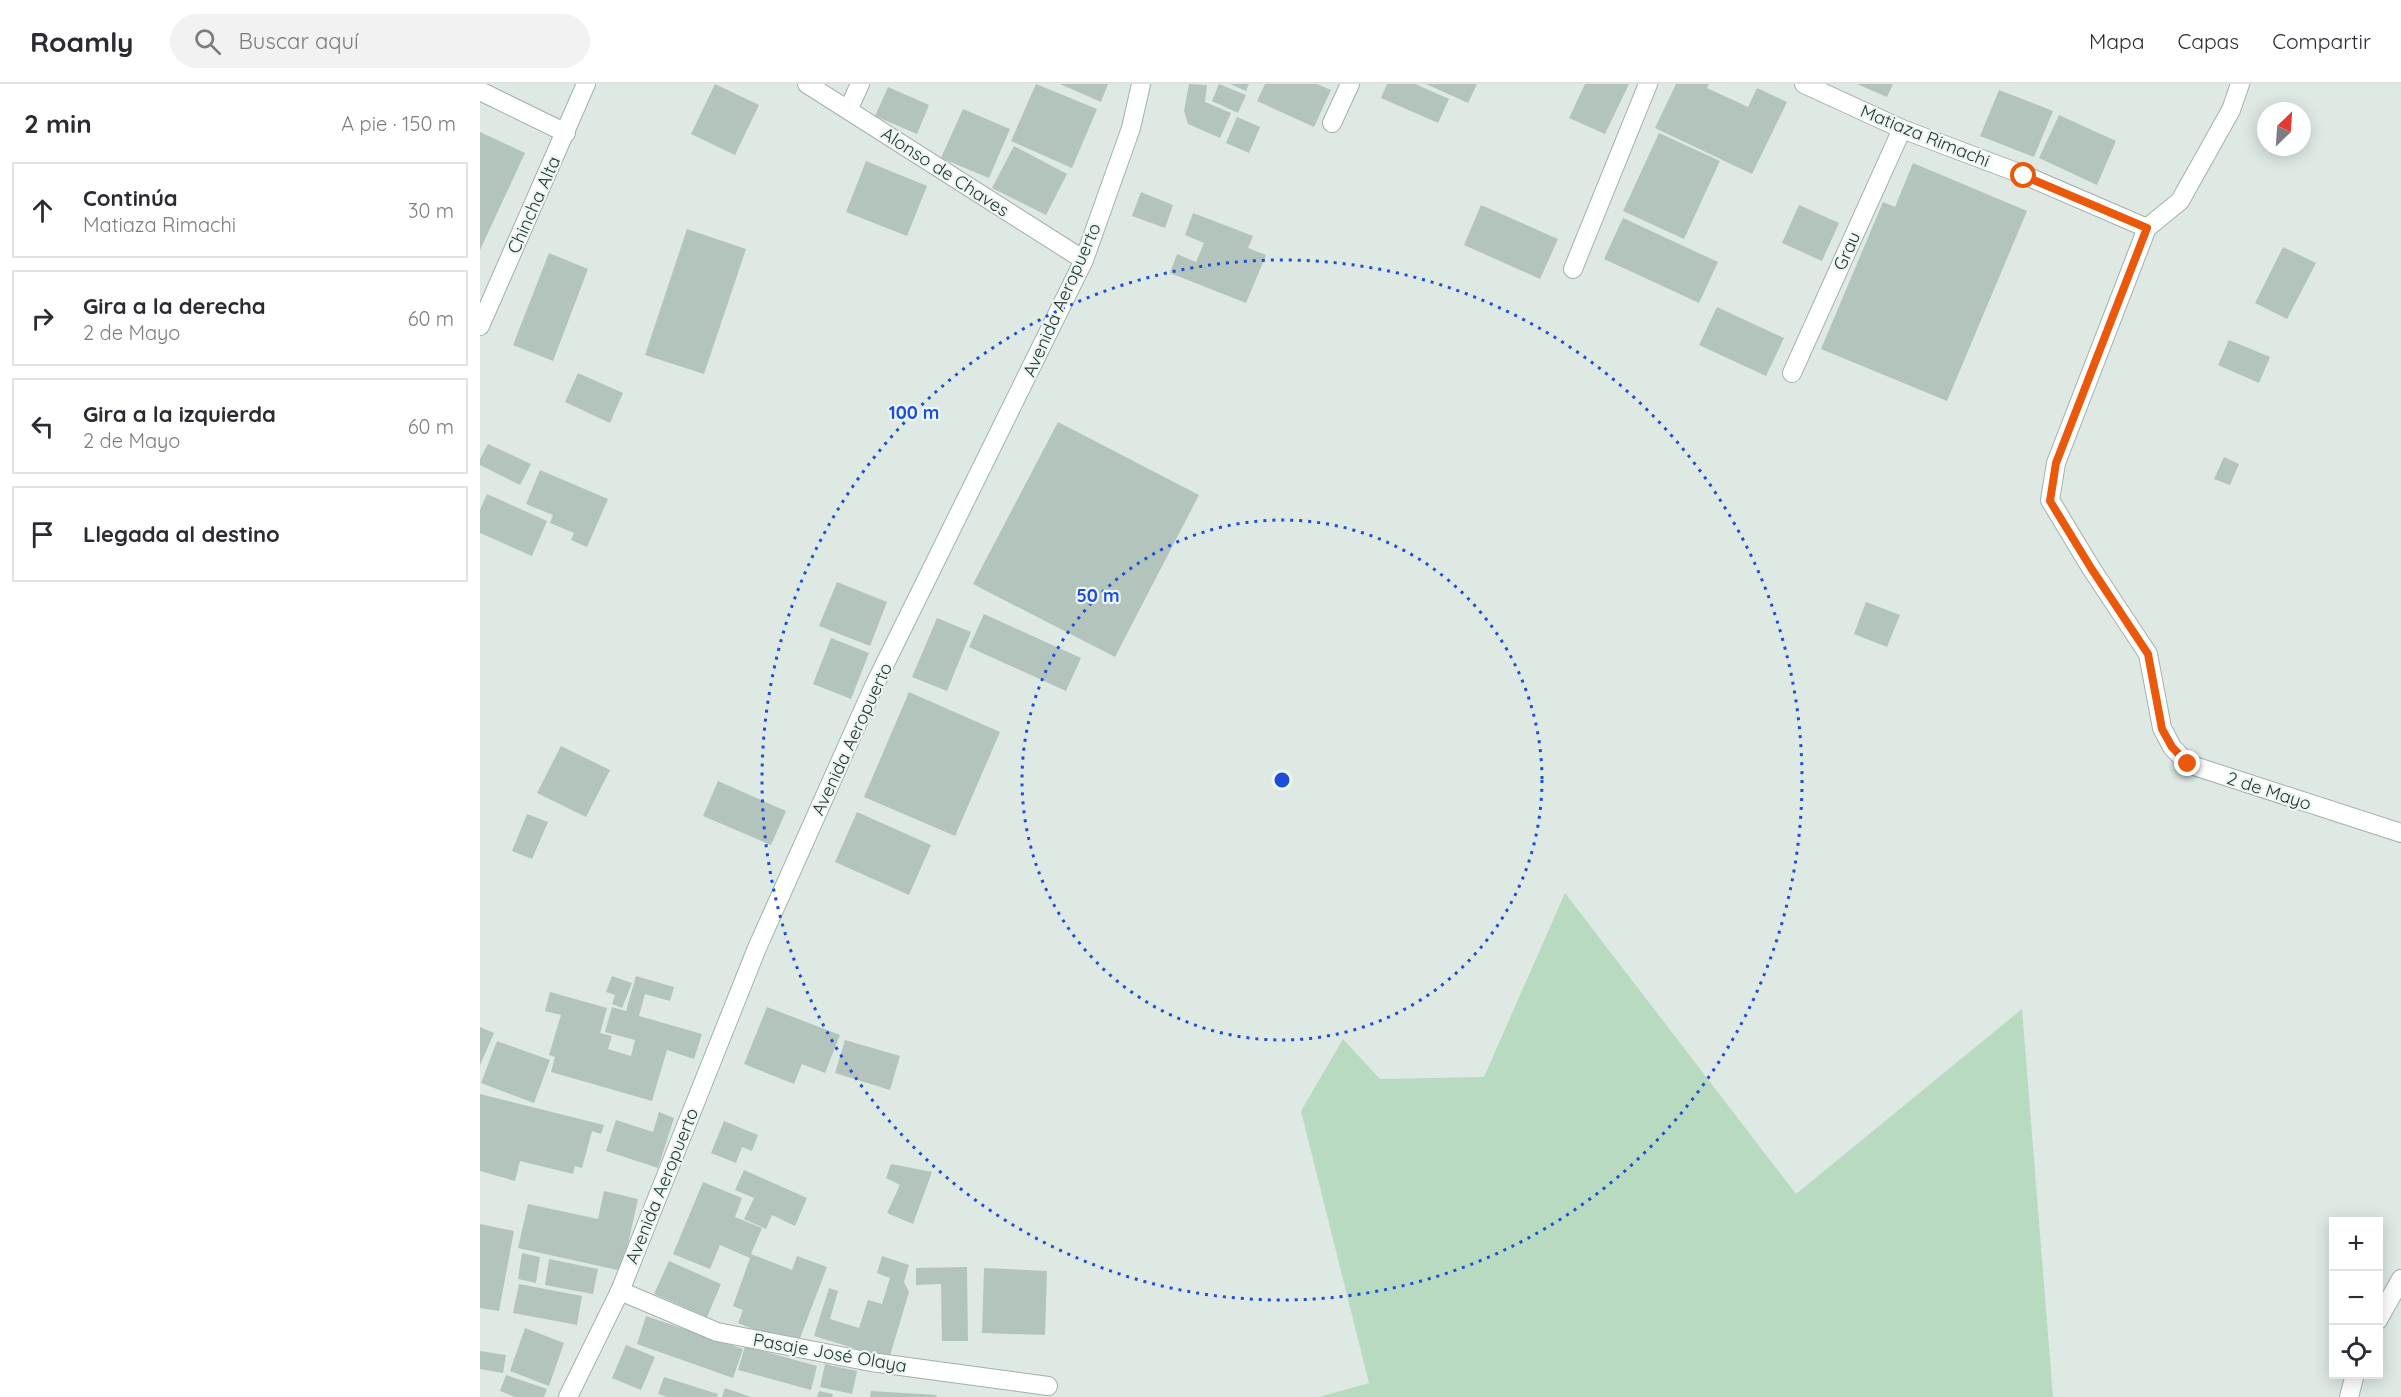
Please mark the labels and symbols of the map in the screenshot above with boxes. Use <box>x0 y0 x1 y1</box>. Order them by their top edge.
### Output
street label: Matiaza Rimachi <box>1857 99 1993 172</box>
north arrow <box>2257 102 2311 156</box>
street label: Alonso de Chaves <box>877 122 1014 221</box>
street label: Chincha Alta <box>502 152 565 257</box>
route start <box>2010 162 2036 188</box>
street label: Avenida Aeropuerto <box>1017 219 1106 380</box>
street label: Grau <box>1828 228 1865 274</box>
text: 100 m <box>889 401 939 424</box>
text: 50 m <box>1076 584 1120 607</box>
street label: Avenida Aeropuerto <box>806 659 897 819</box>
route end <box>2174 750 2200 776</box>
street label: 2 de Mayo <box>2224 766 2314 815</box>
centre of rings <box>1272 770 1292 790</box>
street label: Avenida Aeropuerto <box>620 1105 703 1267</box>
street label: Pasaje José Olaya <box>751 1328 909 1377</box>

